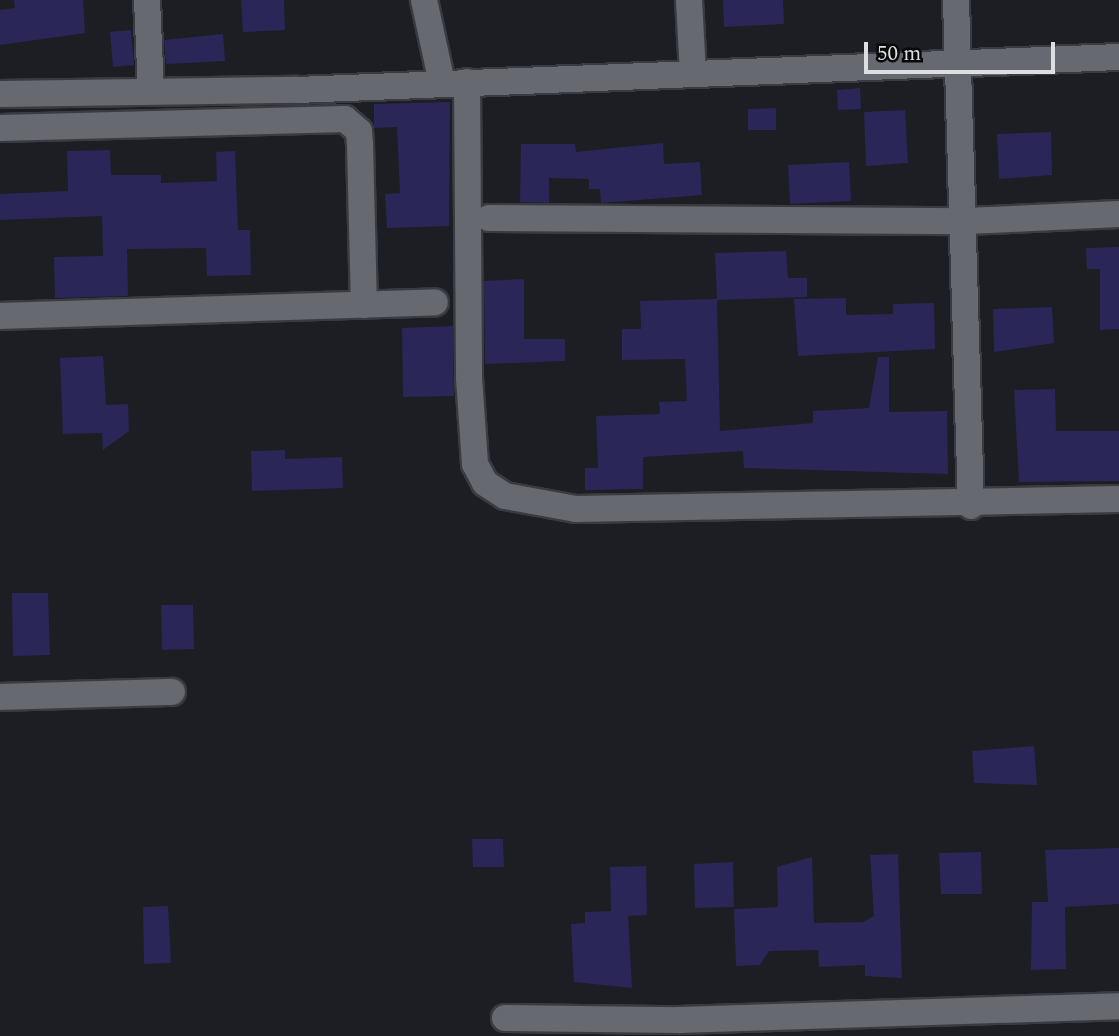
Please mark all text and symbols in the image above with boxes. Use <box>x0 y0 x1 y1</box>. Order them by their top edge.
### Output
scale bar <box>867 28 1058 72</box>
text: 50 m <box>877 38 921 70</box>

